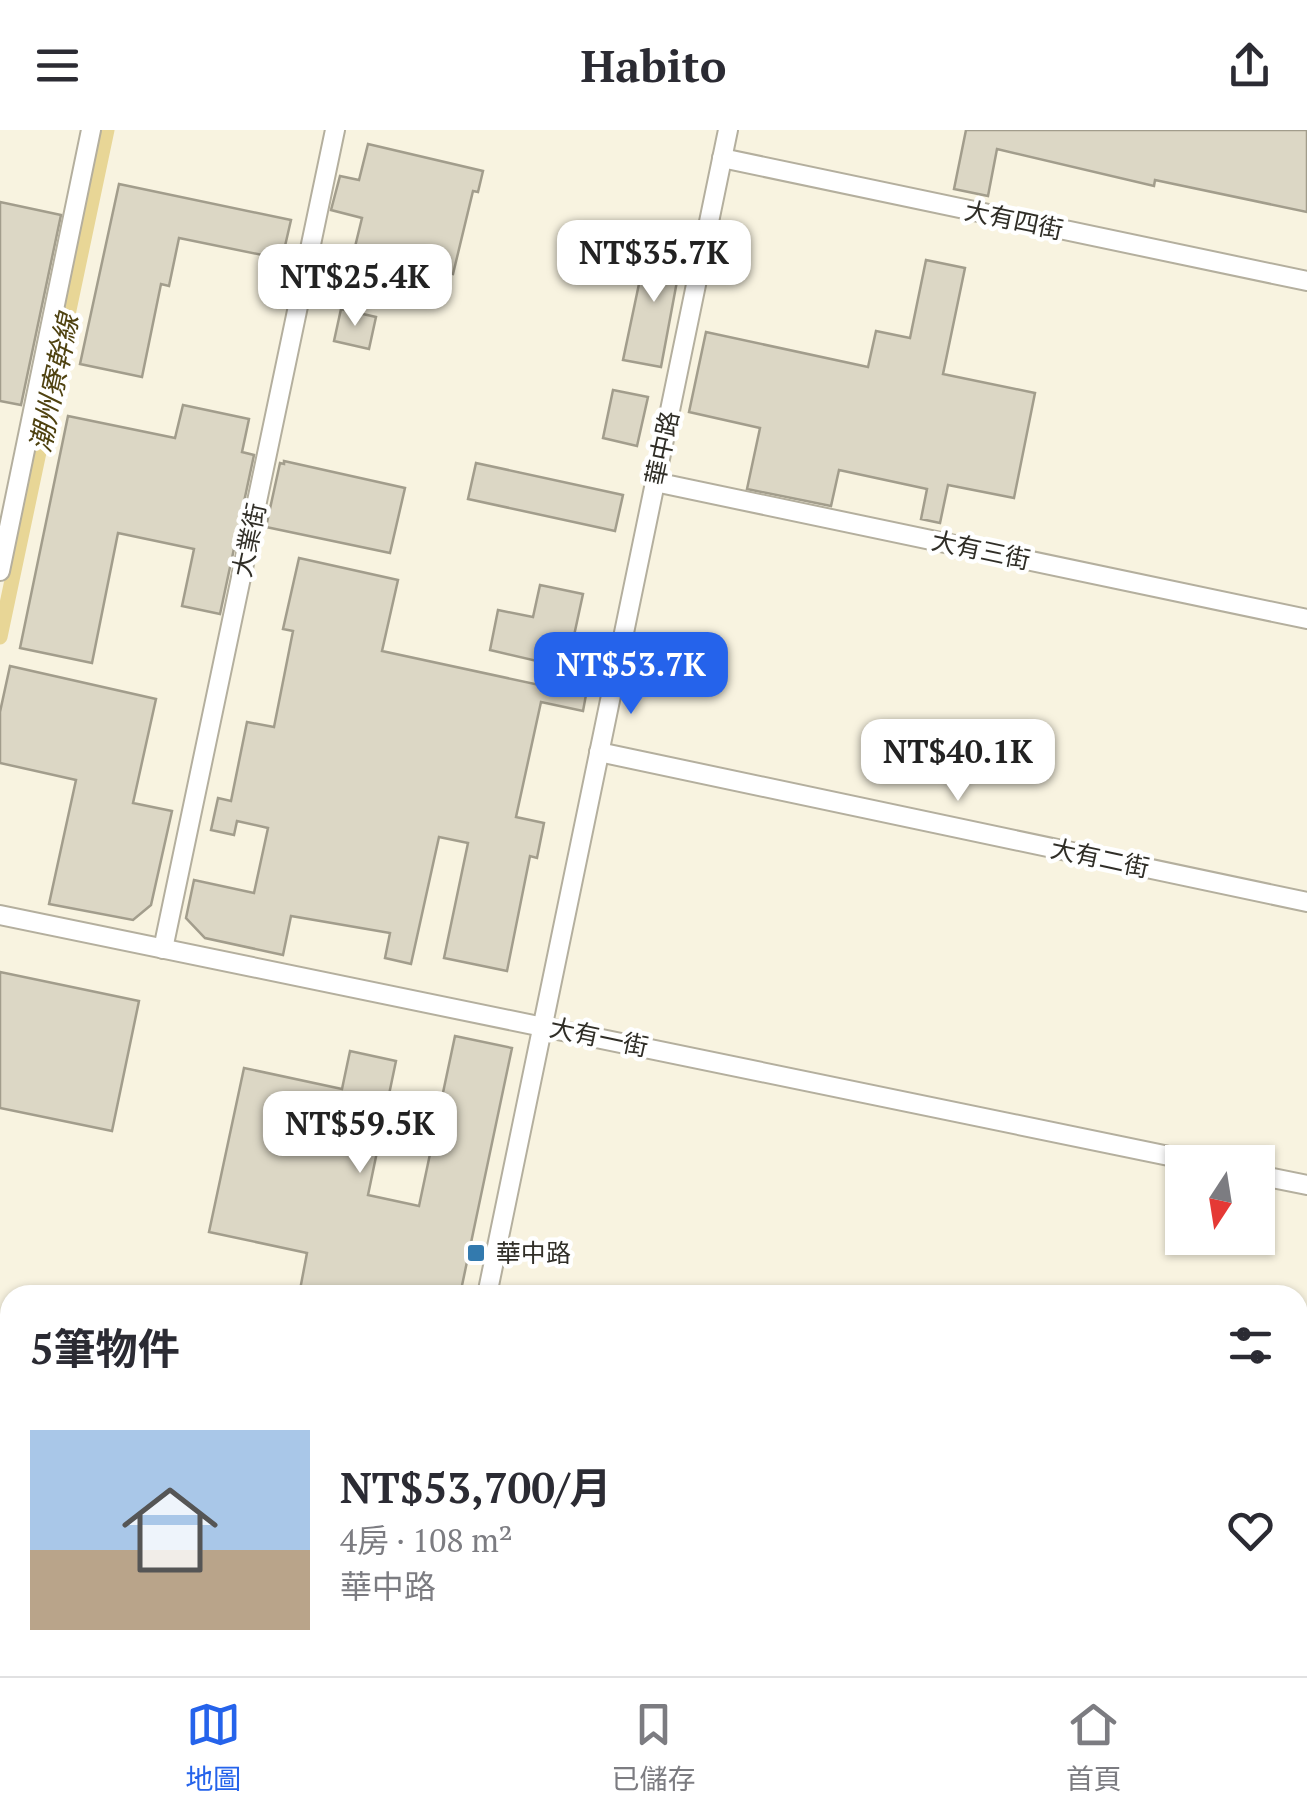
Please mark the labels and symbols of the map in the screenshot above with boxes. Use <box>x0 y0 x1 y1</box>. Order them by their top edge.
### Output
street label: 大有四街 <box>962 193 1066 246</box>
pin: NT$35.7K <box>551 220 757 305</box>
pin: NT$25.4K <box>252 244 458 329</box>
water label: 潮州寮幹線 <box>21 308 87 455</box>
street label: 華中路 <box>638 408 685 488</box>
street label: 大業街 <box>225 500 272 580</box>
street label: 大有三街 <box>929 523 1033 576</box>
pin: NT$53.7K <box>528 632 734 717</box>
pin: NT$40.1K <box>855 719 1061 804</box>
street label: 大有二街 <box>1048 831 1152 884</box>
street label: 大有一街 <box>547 1010 651 1063</box>
pin: NT$59.5K <box>257 1091 463 1176</box>
north arrow <box>1165 1145 1275 1255</box>
place label: 華中路 <box>496 1236 571 1269</box>
marker: 華中路 <box>465 1242 487 1264</box>

